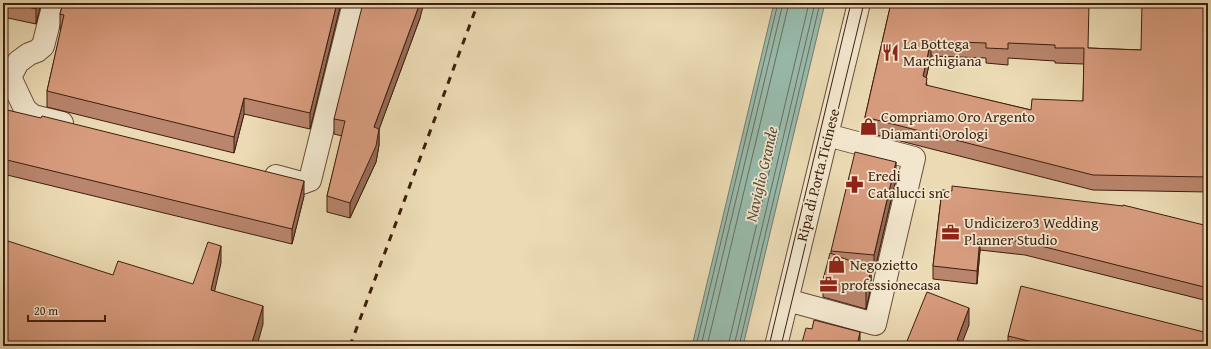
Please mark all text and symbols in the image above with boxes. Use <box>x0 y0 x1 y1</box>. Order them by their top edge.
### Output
place label: La Bottega Marchigiana <box>903 33 982 71</box>
restaurant icon: La Bottega Marchigiana <box>880 43 900 63</box>
street label: Ripa di Porta Ticinese <box>791 106 844 244</box>
place label: Compriamo Oro Argento Diamanti Orologi <box>881 106 1035 144</box>
shop icon: Compriamo Oro Argento Diamanti Orologi <box>858 116 878 136</box>
water label: Naviglio Grande <box>738 123 784 225</box>
place label: Eredi Catalucci snc <box>868 165 950 203</box>
pharmacy icon: Eredi Catalucci snc <box>845 175 865 195</box>
place label: Undicizero3 Wedding Planner Studio <box>964 212 1099 250</box>
office icon: Undicizero3 Wedding Planner Studio <box>941 222 961 242</box>
place label: Negozietto <box>850 254 918 275</box>
shop icon: Negozietto <box>827 255 847 275</box>
place label: professionecasa <box>841 274 941 295</box>
office icon: professionecasa <box>818 275 838 295</box>
scale bar <box>28 297 105 323</box>
text: 20 m <box>34 302 58 319</box>

